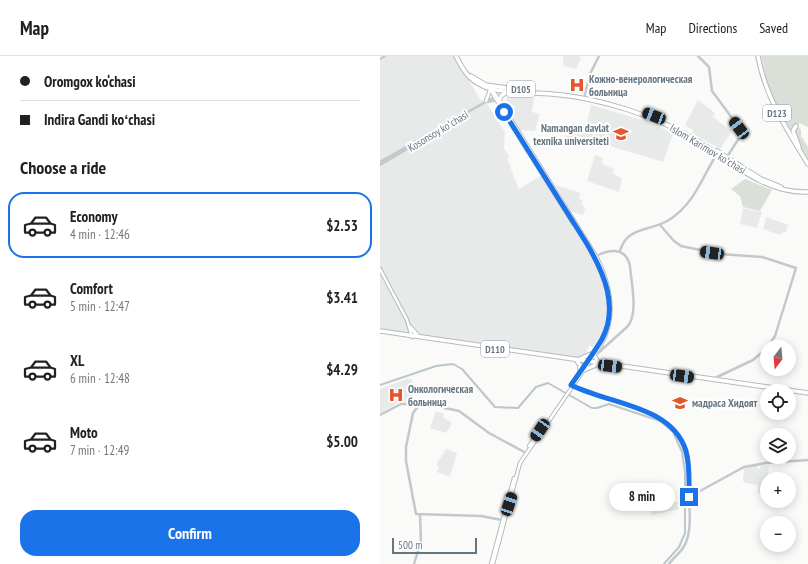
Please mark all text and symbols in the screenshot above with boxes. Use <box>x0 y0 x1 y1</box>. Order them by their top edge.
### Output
text: Map <box>20 16 49 40</box>
text: Map <box>646 19 666 37</box>
text: Directions <box>688 19 737 37</box>
text: Saved <box>759 19 788 37</box>
text: Oromgox ko‘chasi <box>44 72 136 91</box>
place label: Кожно-венерологическая больница <box>589 72 693 99</box>
hospital icon: Кожно-венерологическая больница <box>568 76 586 94</box>
road number: D105 <box>507 81 535 97</box>
route start <box>495 103 513 121</box>
road number: D123 <box>763 105 791 121</box>
car <box>641 106 667 126</box>
street label: Kosonsoy koʻchasi <box>405 107 471 155</box>
text: Indira Gandi koʻchasi <box>44 110 155 129</box>
car <box>727 115 751 141</box>
place label: Namangan davlat texnika universiteti <box>533 121 610 148</box>
street label: Islom Karimov koʻchasi <box>667 121 749 177</box>
school or university icon: Namangan davlat texnika universiteti <box>612 125 630 143</box>
text: Choose a ride <box>20 156 106 179</box>
icon: car <box>22 207 58 243</box>
text: Economy <box>70 207 118 226</box>
text: $2.53 <box>326 216 358 235</box>
text: 4 min · 12:46 <box>70 226 130 243</box>
car <box>699 245 725 261</box>
icon: car <box>22 279 58 315</box>
text: Comfort <box>70 279 113 298</box>
text: $3.41 <box>326 288 358 307</box>
text: 5 min · 12:47 <box>70 298 130 315</box>
north arrow <box>760 340 796 376</box>
map controls <box>760 340 796 552</box>
road number: D110 <box>481 341 509 357</box>
icon: car <box>22 351 58 387</box>
text: XL <box>70 351 84 370</box>
car <box>597 359 623 373</box>
text: $4.29 <box>326 360 358 379</box>
car <box>669 368 695 384</box>
text: 6 min · 12:48 <box>70 370 130 387</box>
place label: Онкологическая больница <box>408 382 473 409</box>
button: locate <box>760 384 796 420</box>
hospital icon: Онкологическая больница <box>387 386 405 404</box>
school or university icon: мадраса Хидоят <box>671 394 689 412</box>
place label: мадраса Хидоят <box>692 396 757 410</box>
car <box>528 417 552 443</box>
icon: car <box>22 423 58 459</box>
text: Moto <box>70 423 98 442</box>
button: layers <box>760 428 796 464</box>
text: $5.00 <box>326 432 358 451</box>
text: 7 min · 12:49 <box>70 442 129 459</box>
button: + <box>760 472 796 508</box>
callout: 8 min <box>609 483 675 511</box>
text: 8 min <box>629 488 655 505</box>
route end <box>680 488 698 506</box>
car <box>500 491 518 517</box>
button: Confirm <box>20 510 360 556</box>
button: − <box>760 516 796 552</box>
scale bar <box>392 536 477 555</box>
text: 500 m <box>398 538 422 552</box>

